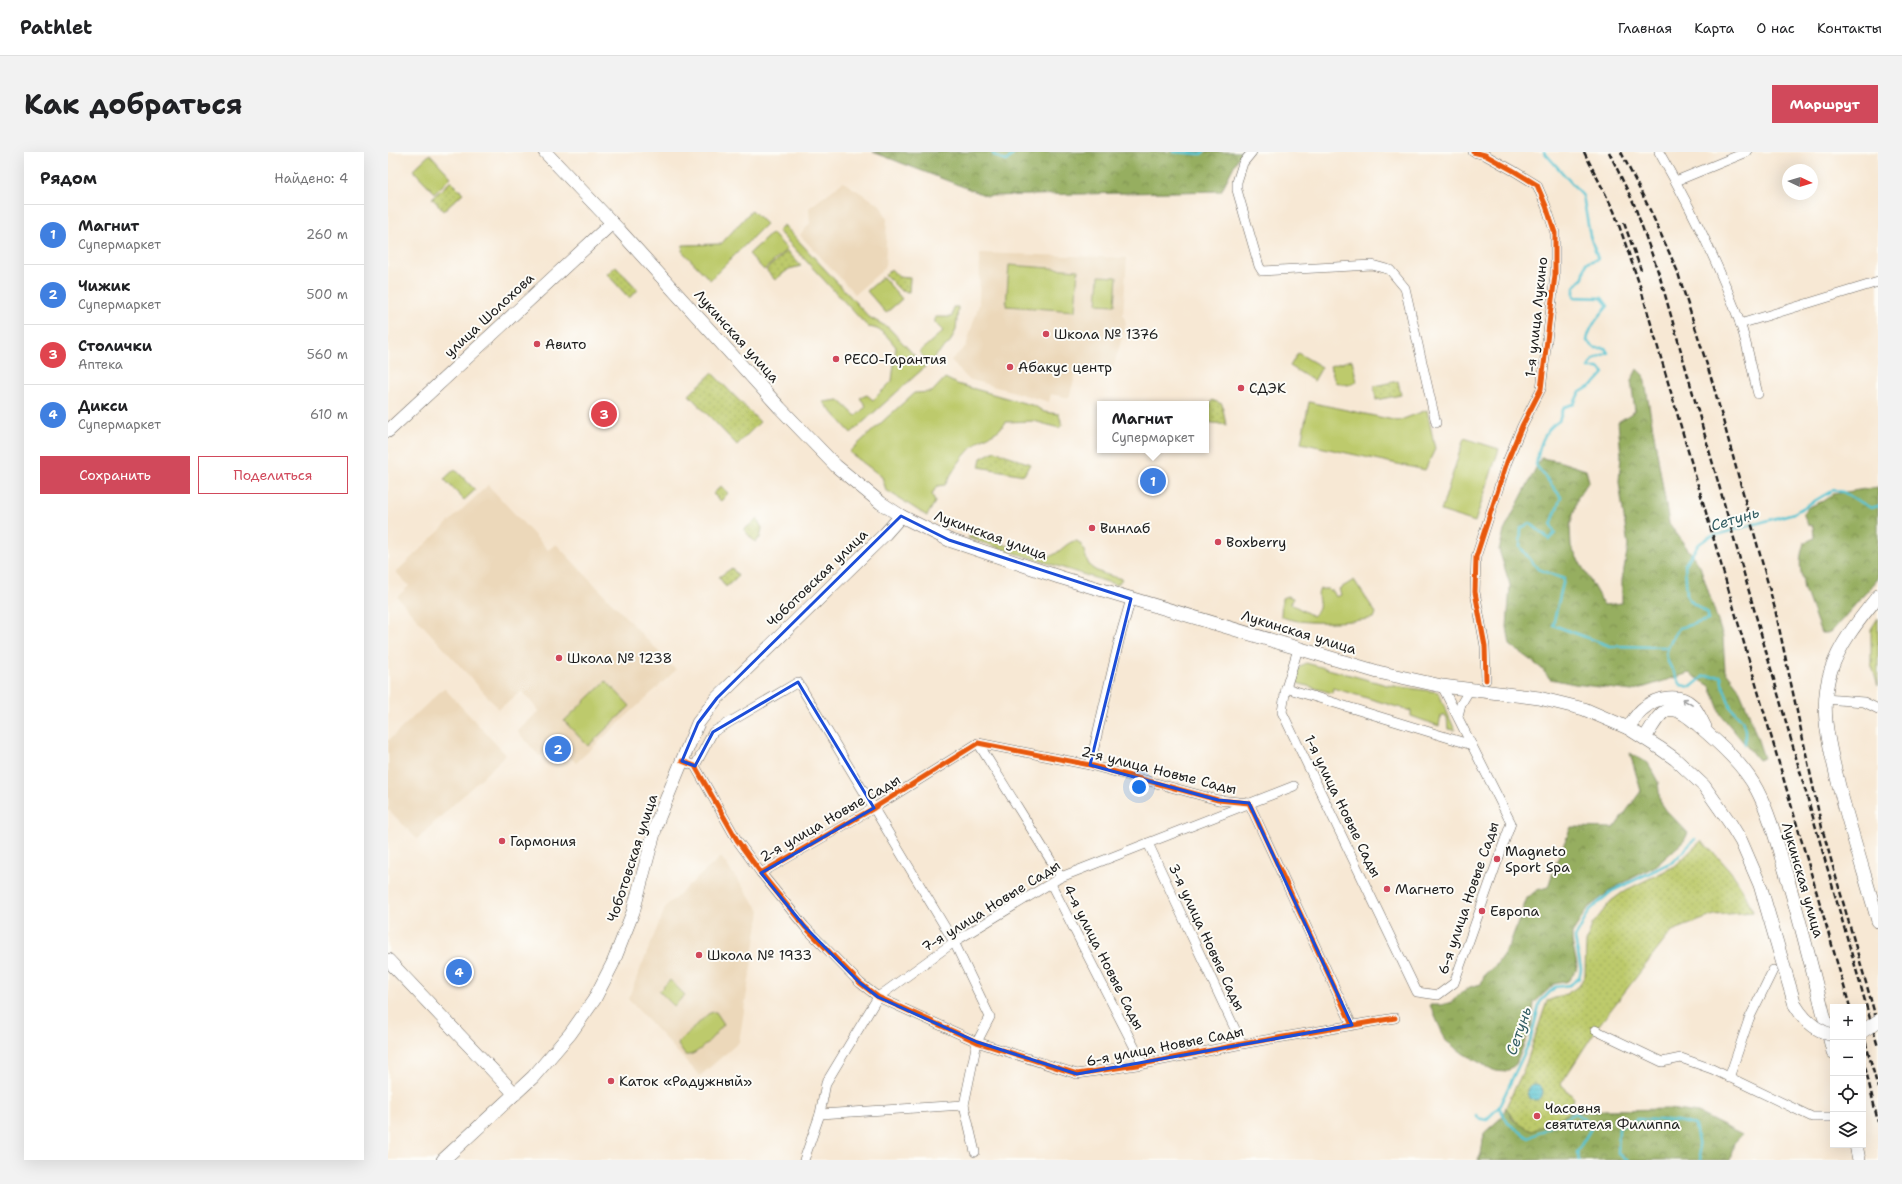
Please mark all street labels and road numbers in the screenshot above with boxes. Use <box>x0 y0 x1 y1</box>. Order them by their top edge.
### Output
street label: 1-я улица Лукино <box>1521 256 1551 378</box>
street label: улица Шолохова <box>440 269 538 361</box>
street label: Лукинская улица <box>690 286 784 387</box>
street label: Лукинская улица <box>932 506 1050 564</box>
street label: Чоботовская улица <box>763 525 871 631</box>
street label: Лукинская улица <box>1239 606 1359 658</box>
street label: 1-я улица Новые Сады <box>1301 732 1385 880</box>
street label: 2-я улица Новые Сады <box>1079 742 1239 798</box>
street label: 2-я улица Новые Сады <box>756 770 904 866</box>
street label: Чоботовская улица <box>603 791 661 924</box>
street label: 6-я улица Новые Сады <box>1433 819 1503 977</box>
street label: Лукинская улица <box>1778 820 1828 940</box>
street label: 7-я улица Новые Сады <box>918 856 1064 956</box>
street label: 3-я улица Новые Сады <box>1165 861 1249 1013</box>
street label: 4-я улица Новые Сады <box>1060 881 1148 1033</box>
street label: 6-я улица Новые Сады <box>1085 1022 1245 1070</box>

